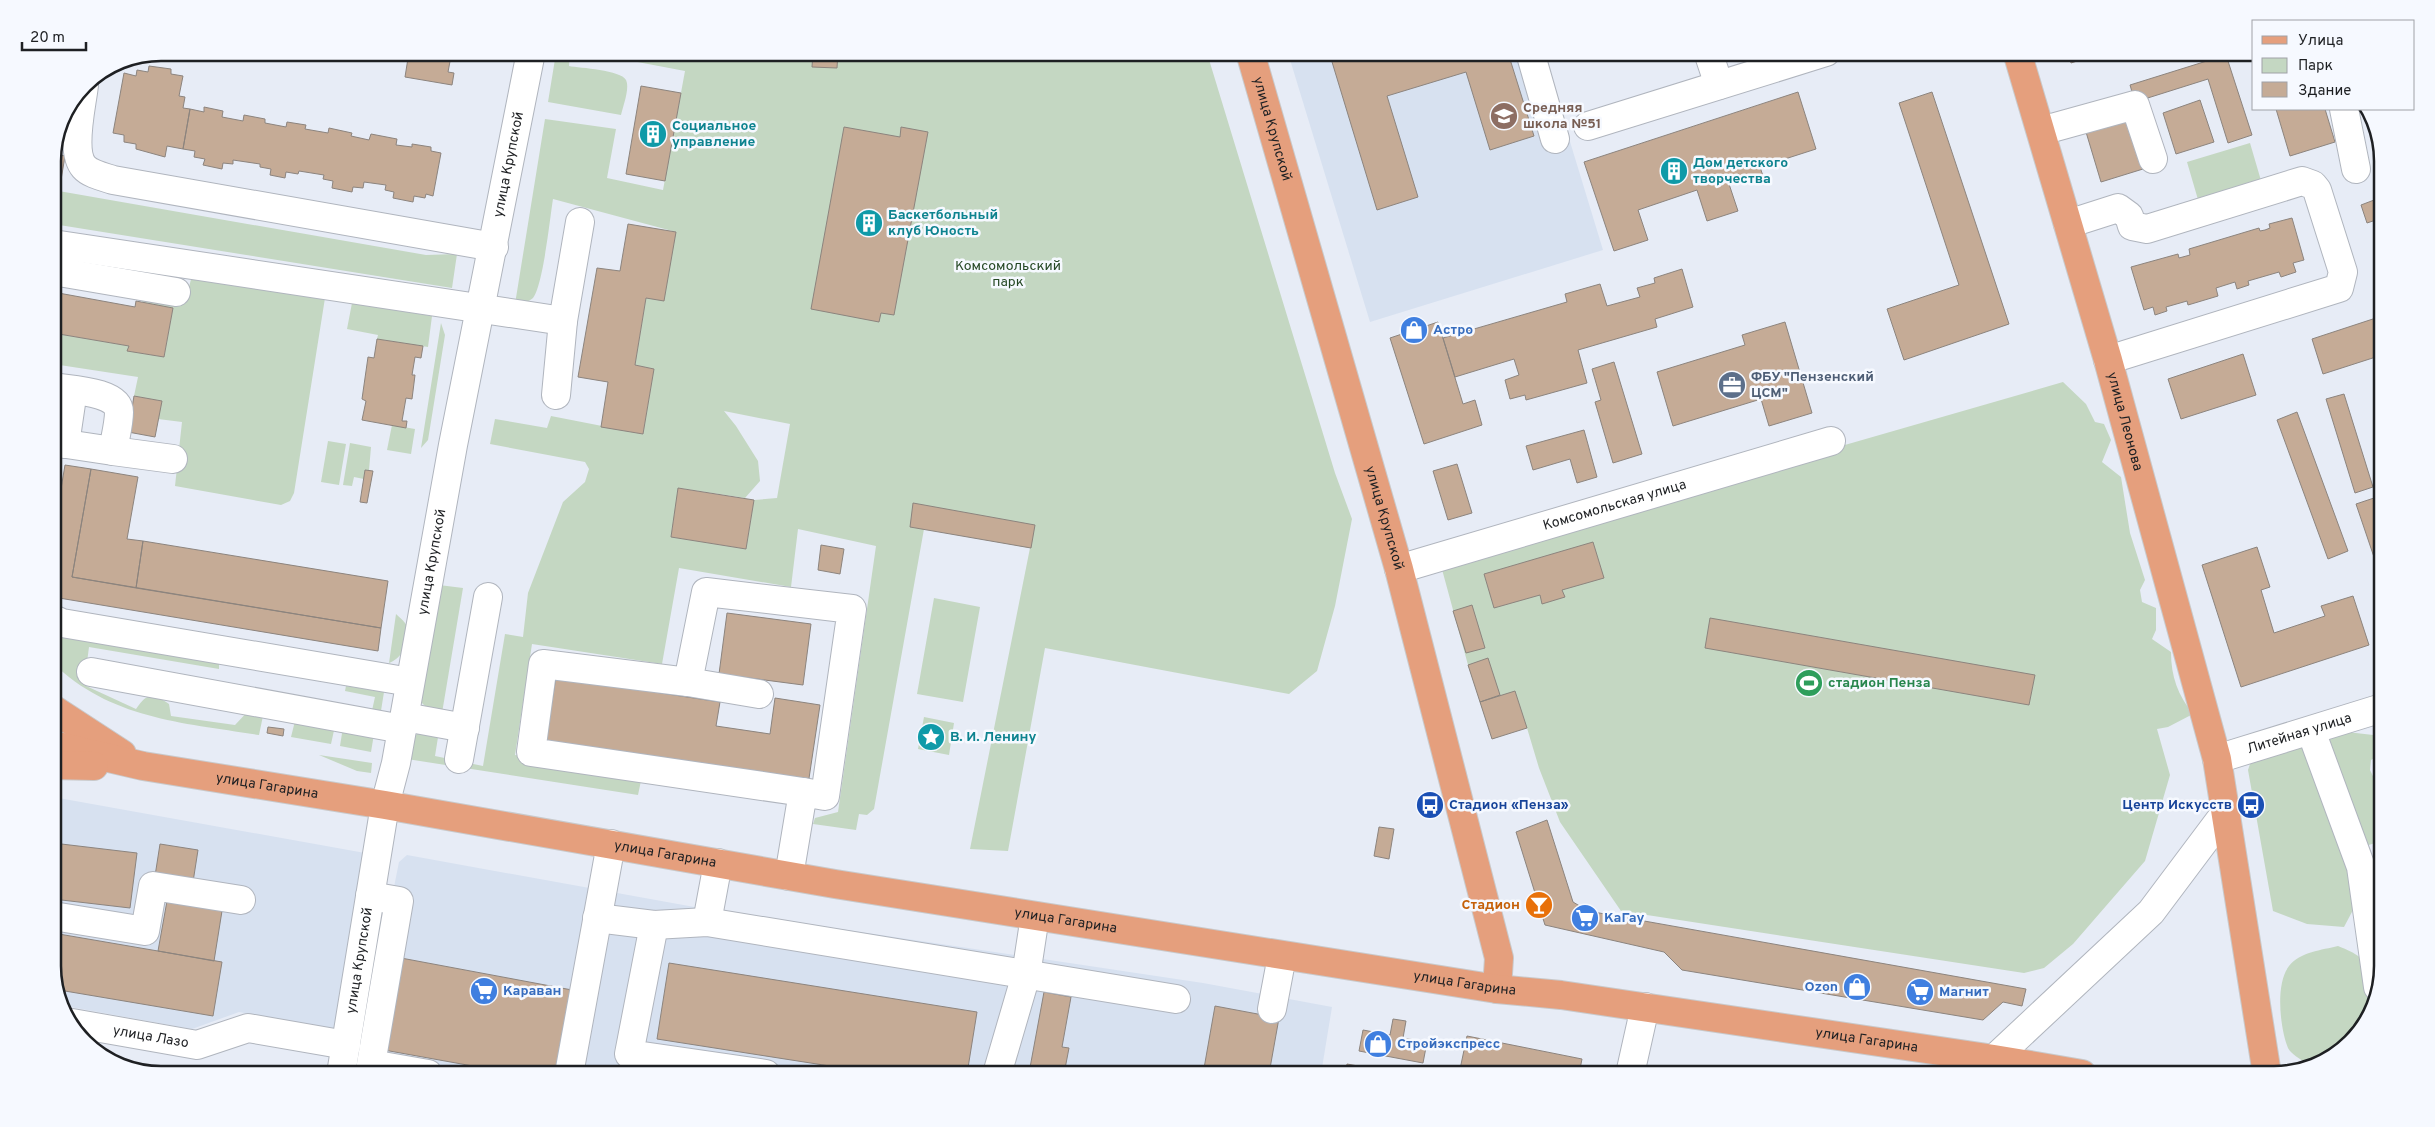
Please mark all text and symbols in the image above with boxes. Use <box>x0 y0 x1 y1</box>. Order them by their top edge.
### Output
scale bar <box>22 20 86 52</box>
legend <box>2252 20 2415 110</box>
text: 20 m <box>30 29 65 48</box>
text: Улица <box>2298 32 2343 51</box>
text: Парк <box>2298 57 2333 76</box>
street label: улица Крупской <box>1249 75 1295 183</box>
text: Здание <box>2298 82 2351 101</box>
place label: Средняя школа №51 <box>1523 100 1601 133</box>
school or university icon: Средняя школа №51 <box>1489 101 1519 131</box>
street label: улица Крупской <box>490 110 527 219</box>
place label: Социальное управление <box>672 118 756 151</box>
building icon: Социальное управление <box>638 119 668 149</box>
place label: Дом детского творчества <box>1693 155 1788 188</box>
building icon: Дом детского творчества <box>1659 156 1689 186</box>
place label: Баскетбольный клуб Юность <box>888 207 998 240</box>
building icon: Баскетбольный клуб Юность <box>854 208 884 238</box>
park label: Комсомольский парк <box>955 258 1061 291</box>
shop icon: Астро <box>1399 315 1429 345</box>
place label: Астро <box>1433 322 1473 339</box>
place label: ФБУ "Пензенский ЦСМ" <box>1751 369 1874 402</box>
office icon: ФБУ "Пензенский ЦСМ" <box>1717 370 1747 400</box>
street label: улица Леонова <box>2103 370 2146 473</box>
street label: улица Крупской <box>1361 464 1407 572</box>
street label: Комсомольская улица <box>1541 476 1688 534</box>
street label: улица Крупской <box>414 508 450 617</box>
sports icon: стадион Пенза <box>1794 668 1824 698</box>
place label: стадион Пенза <box>1828 675 1931 692</box>
street label: Литейная улица <box>2245 709 2354 758</box>
place icon: В. И. Ленину <box>916 722 946 752</box>
place label: В. И. Ленину <box>950 729 1037 746</box>
street label: улица Гагарина <box>214 769 320 803</box>
bus stop icon: Стадион «Пенза» <box>1415 790 1445 820</box>
bus stop icon: Центр Искусств <box>2236 790 2266 820</box>
place label: Стадион «Пенза» <box>1449 797 1569 814</box>
place label: Центр Искусств <box>2122 797 2232 814</box>
street label: улица Гагарина <box>613 837 718 872</box>
bar icon: Стадион <box>1524 890 1554 920</box>
place label: Стадион <box>1462 897 1520 914</box>
supermarket icon: КаГау <box>1570 903 1600 933</box>
street label: улица Гагарина <box>1013 904 1118 937</box>
street label: улица Крупской <box>342 906 377 1015</box>
place label: КаГау <box>1604 910 1645 927</box>
street label: улица Гагарина <box>1412 967 1517 999</box>
shop icon: Ozon <box>1842 972 1872 1002</box>
supermarket icon: Караван <box>469 976 499 1006</box>
supermarket icon: Магнит <box>1905 977 1935 1007</box>
place label: Ozon <box>1805 979 1838 996</box>
place label: Караван <box>503 983 561 1000</box>
place label: Магнит <box>1939 984 1989 1001</box>
street label: улица Лазо <box>111 1022 190 1052</box>
street label: улица Гагарина <box>1814 1024 1919 1056</box>
shop icon: Стройэкспресс <box>1363 1029 1393 1059</box>
place label: Стройэкспресс <box>1397 1036 1500 1053</box>

